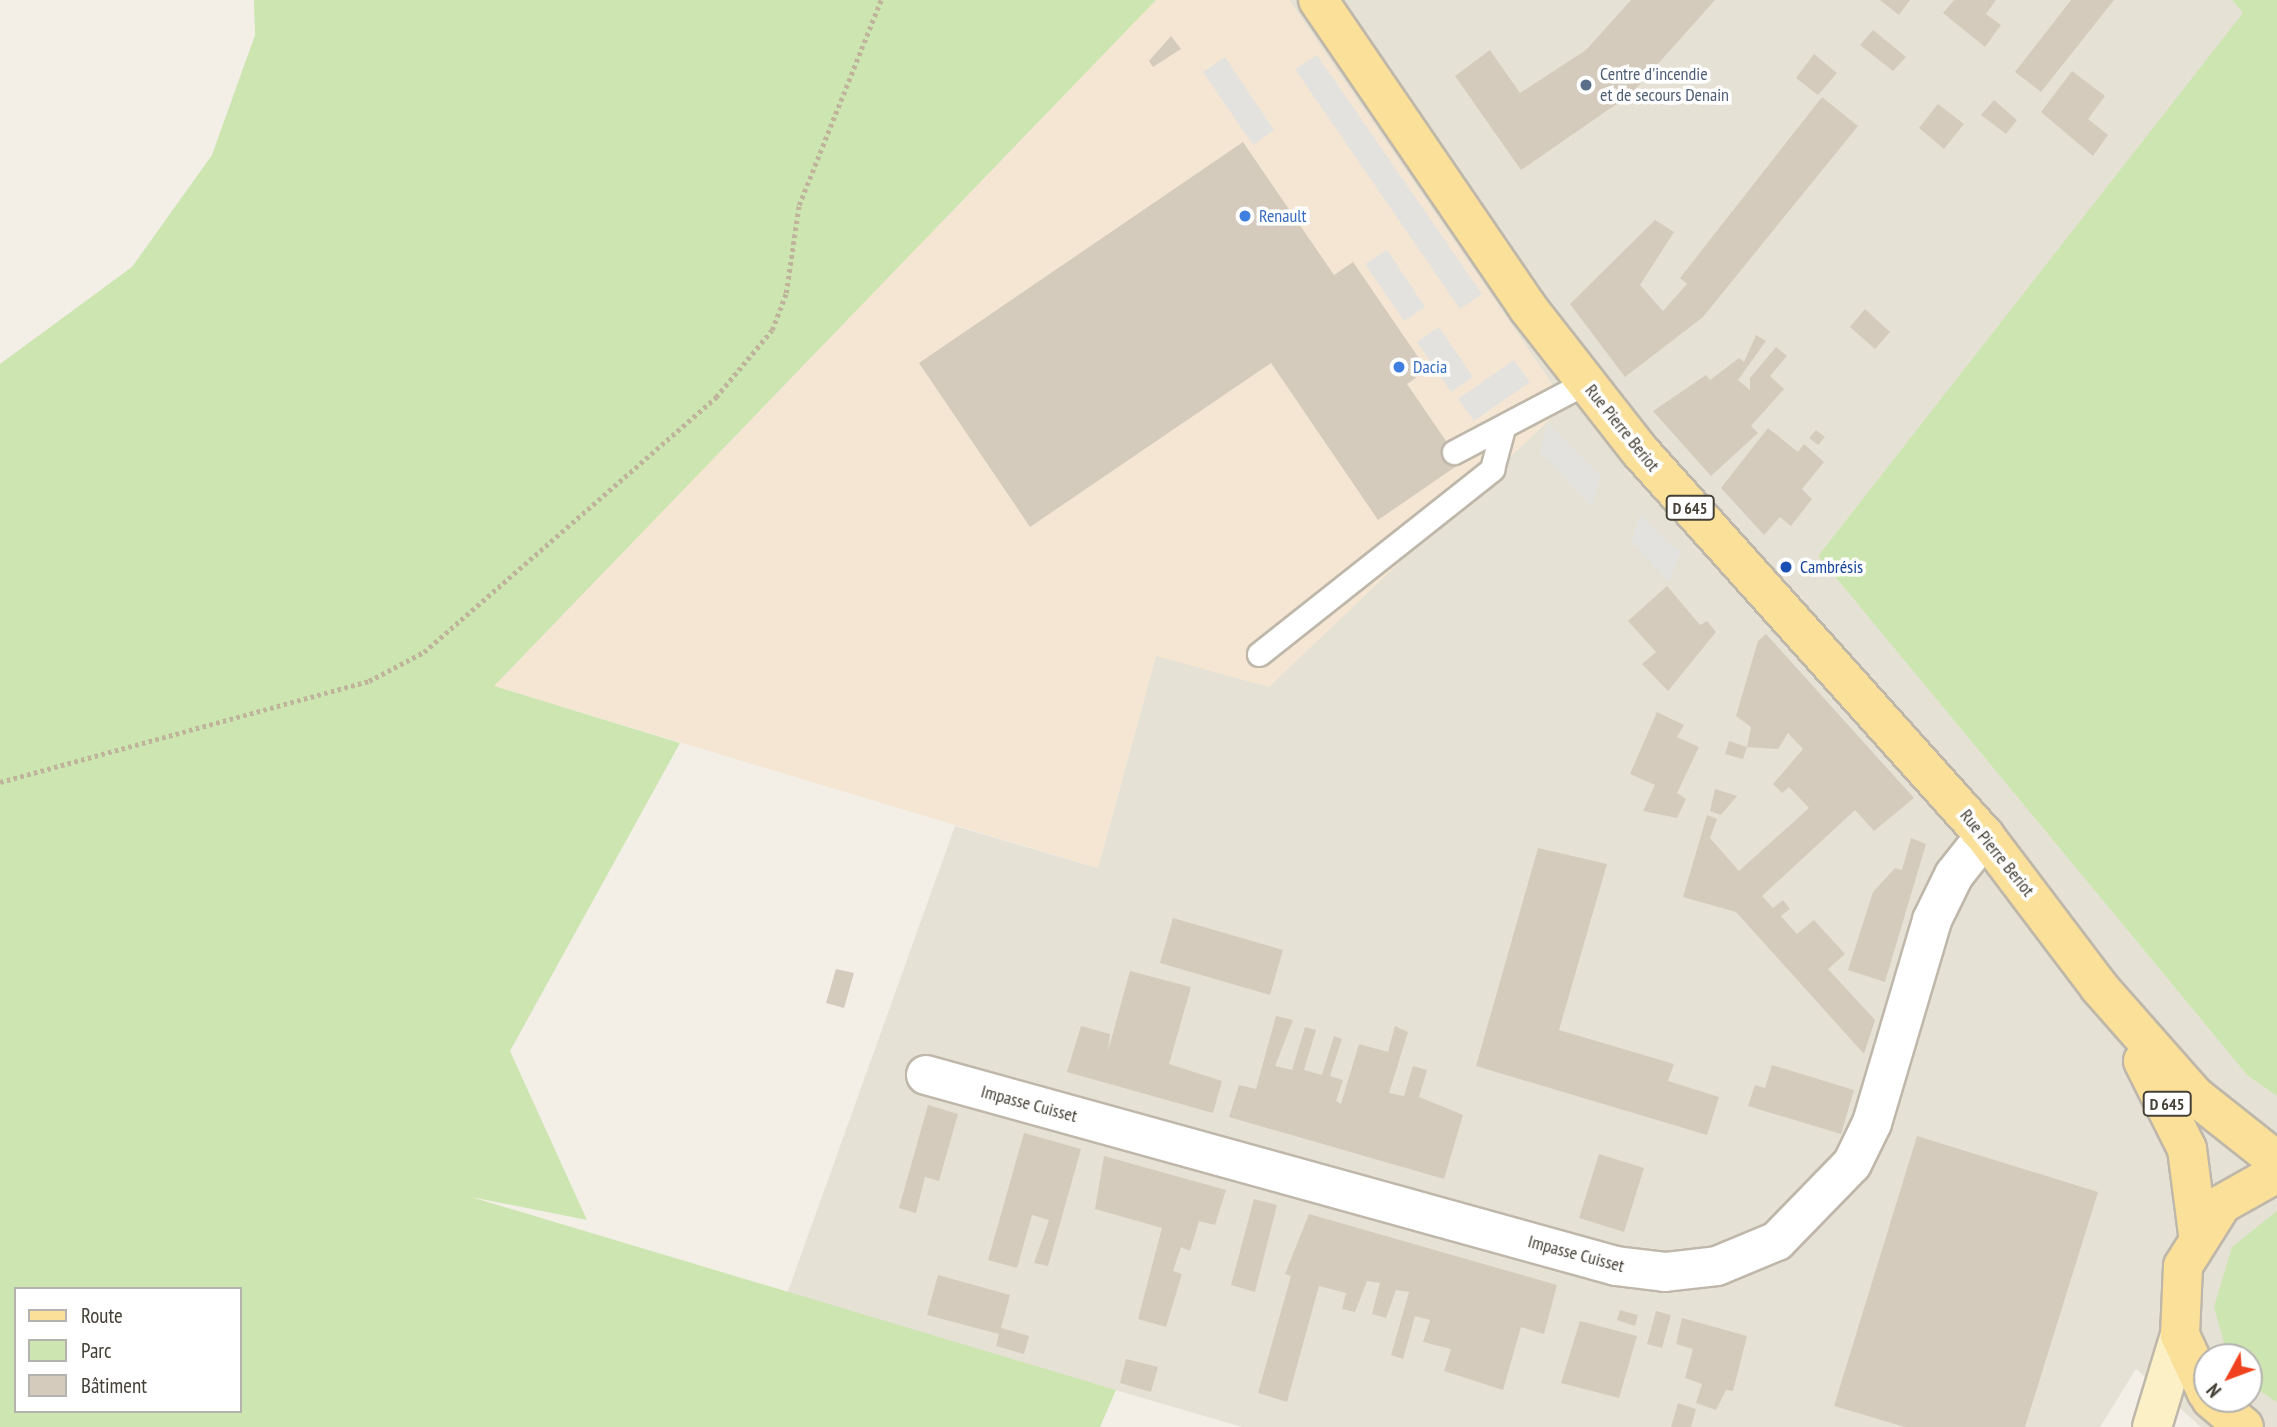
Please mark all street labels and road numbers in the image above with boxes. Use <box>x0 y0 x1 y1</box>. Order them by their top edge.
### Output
street label: Rue Pierre Beriot <box>1580 380 1664 476</box>
road number: D 645 <box>1666 495 1714 520</box>
street label: Rue Pierre Beriot <box>1955 805 2039 901</box>
street label: Impasse Cuisset <box>979 1081 1079 1127</box>
road number: D 645 <box>2142 1092 2192 1116</box>
street label: Impasse Cuisset <box>1526 1231 1626 1277</box>

